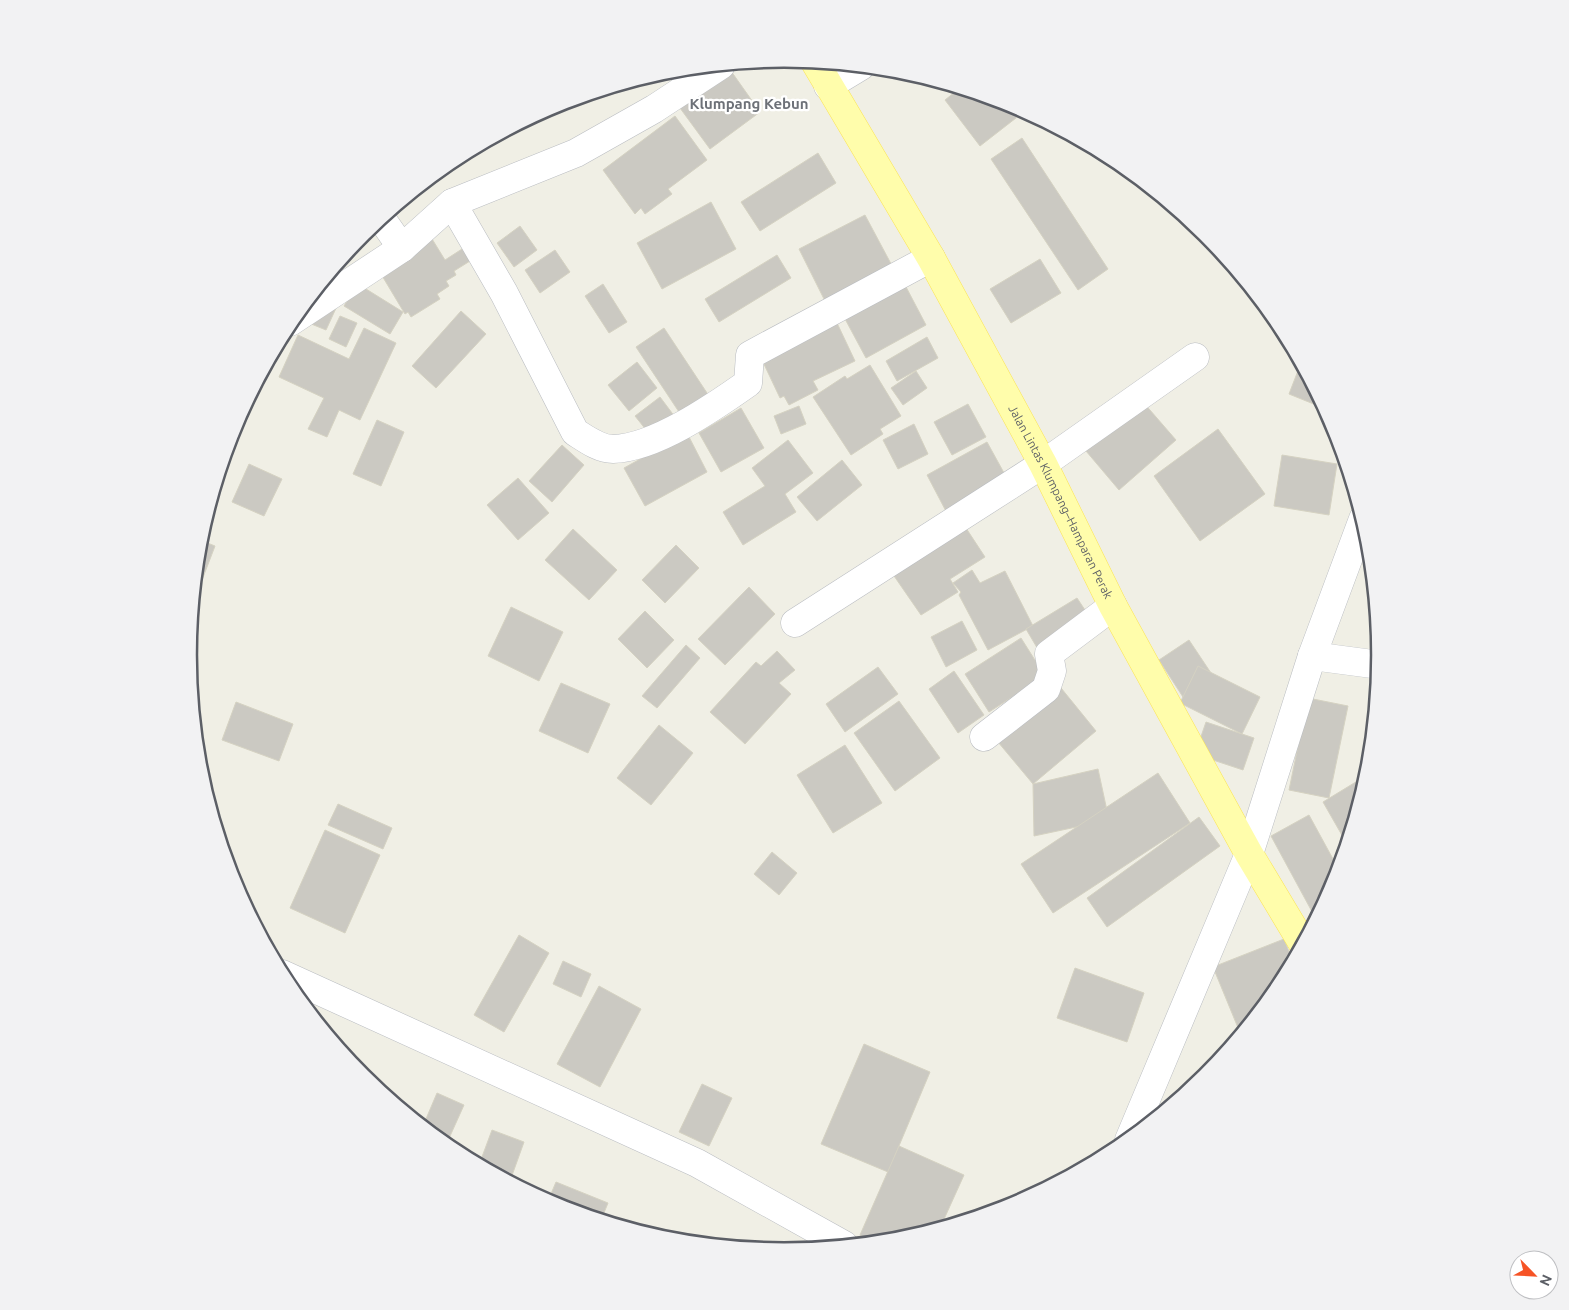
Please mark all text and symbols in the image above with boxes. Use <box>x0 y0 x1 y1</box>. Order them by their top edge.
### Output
district label: Klumpang Kebun <box>689 95 809 112</box>
street label: Jalan Lintas Klumpang–Hamparan Perak <box>1006 403 1115 601</box>
north arrow <box>1509 1250 1559 1300</box>
text: N <box>1536 1272 1555 1288</box>

